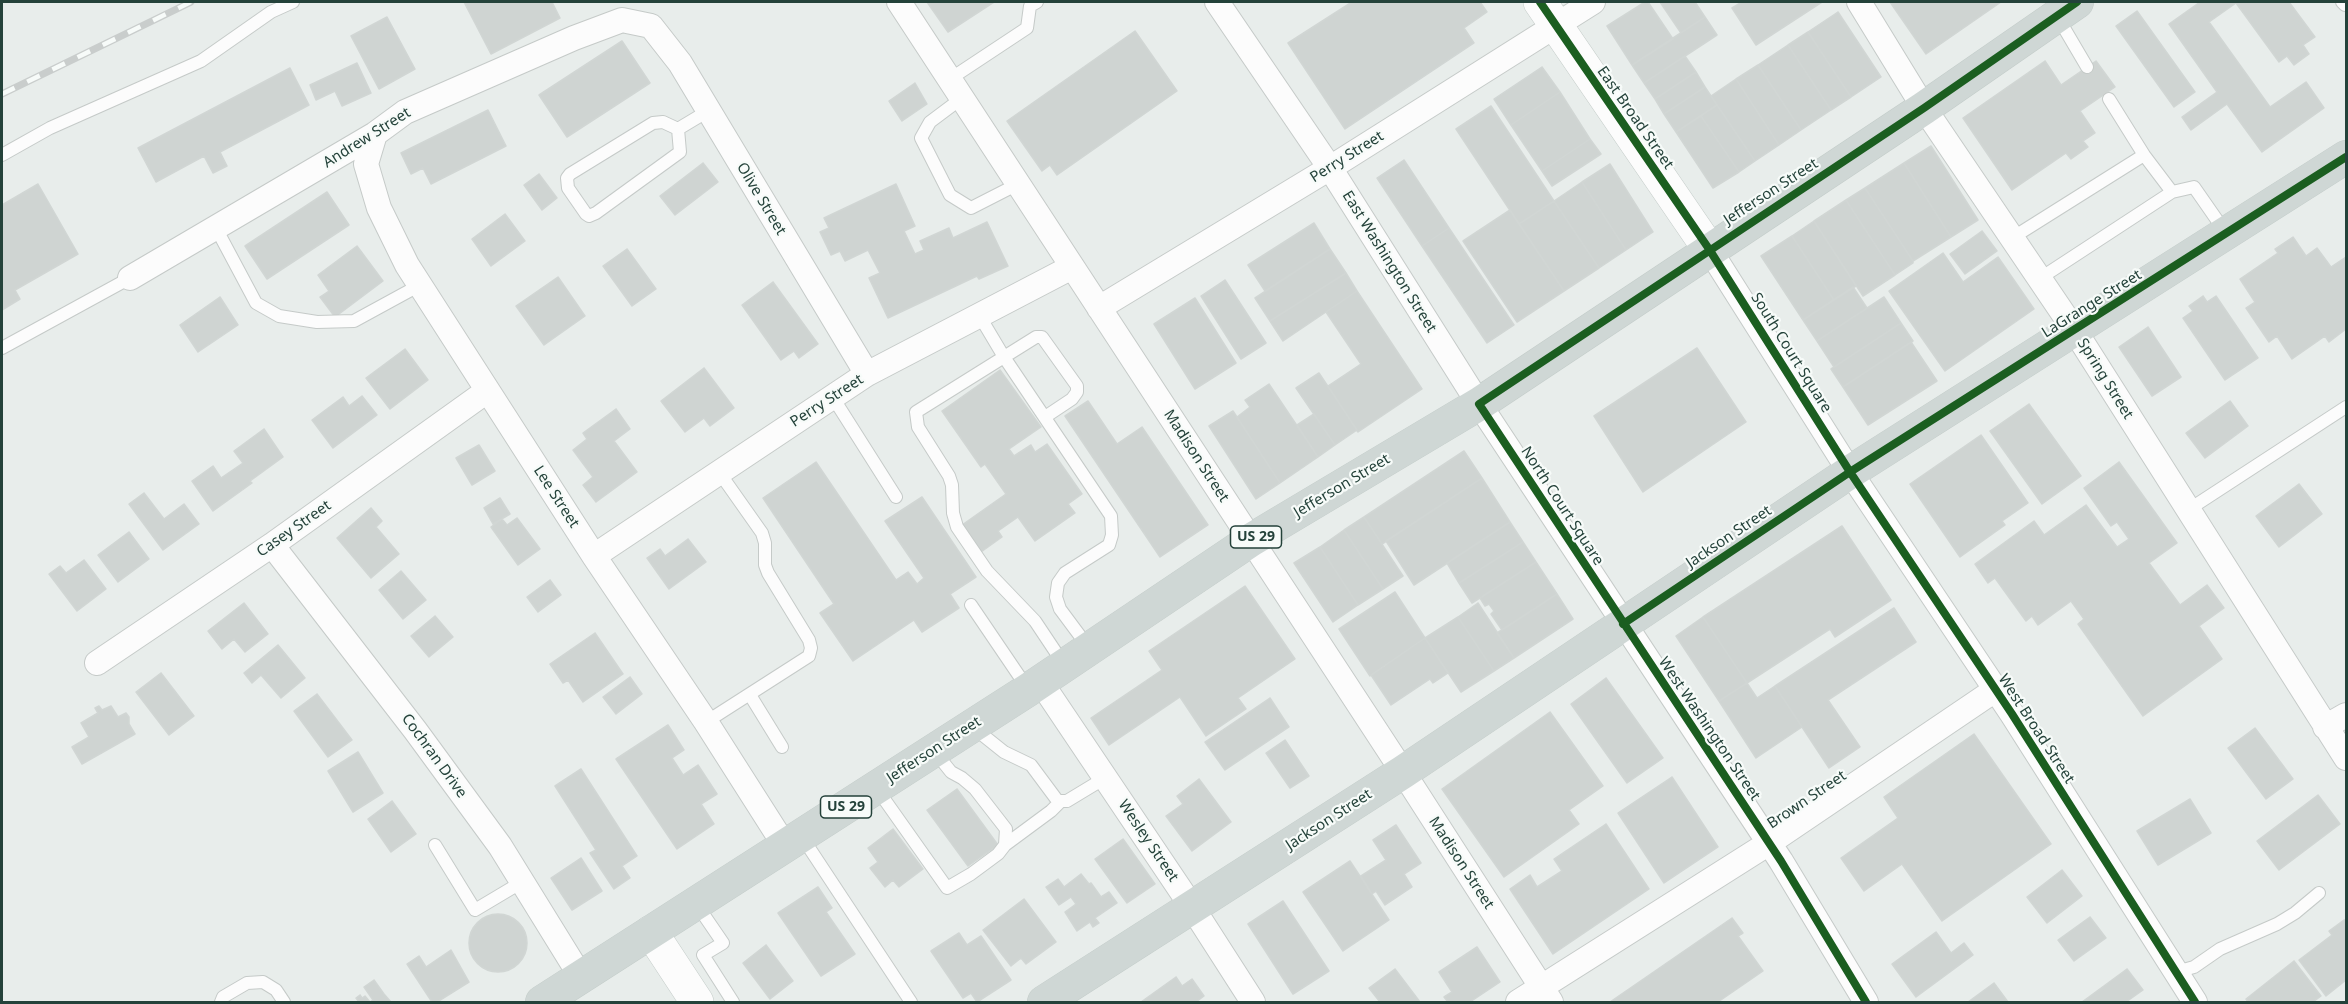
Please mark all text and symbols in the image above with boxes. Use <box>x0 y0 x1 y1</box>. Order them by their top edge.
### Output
street label: East Broad Street <box>1593 63 1677 173</box>
street label: Andrew Street <box>320 104 414 172</box>
street label: Perry Street <box>1307 127 1387 187</box>
street label: Jefferson Street <box>1720 155 1822 229</box>
street label: Olive Street <box>732 160 790 238</box>
street label: East Washington Street <box>1338 188 1440 336</box>
street label: LaGrange Street <box>2039 266 2145 342</box>
street label: South Court Square <box>1747 290 1835 416</box>
street label: Spring Street <box>2073 335 2137 423</box>
street label: Perry Street <box>787 371 867 431</box>
street label: Madison Street <box>1159 406 1233 506</box>
street label: North Court Square <box>1517 443 1607 569</box>
street label: Jefferson Street <box>1291 450 1393 522</box>
street label: Lee Street <box>529 463 583 531</box>
street label: Casey Street <box>253 497 335 561</box>
street label: Jackson Street <box>1683 502 1775 572</box>
road number: US 29 <box>1230 526 1282 548</box>
street label: West Washington Street <box>1654 654 1764 804</box>
street label: West Broad Street <box>1994 671 2078 787</box>
street label: Cochran Drive <box>397 710 471 802</box>
street label: Jefferson Street <box>883 713 985 787</box>
street label: Brown Street <box>1764 767 1850 833</box>
street label: Jackson Street <box>1283 785 1375 855</box>
road number: US 29 <box>820 796 872 818</box>
street label: Wesley Street <box>1114 797 1182 885</box>
street label: Madison Street <box>1424 813 1498 913</box>

